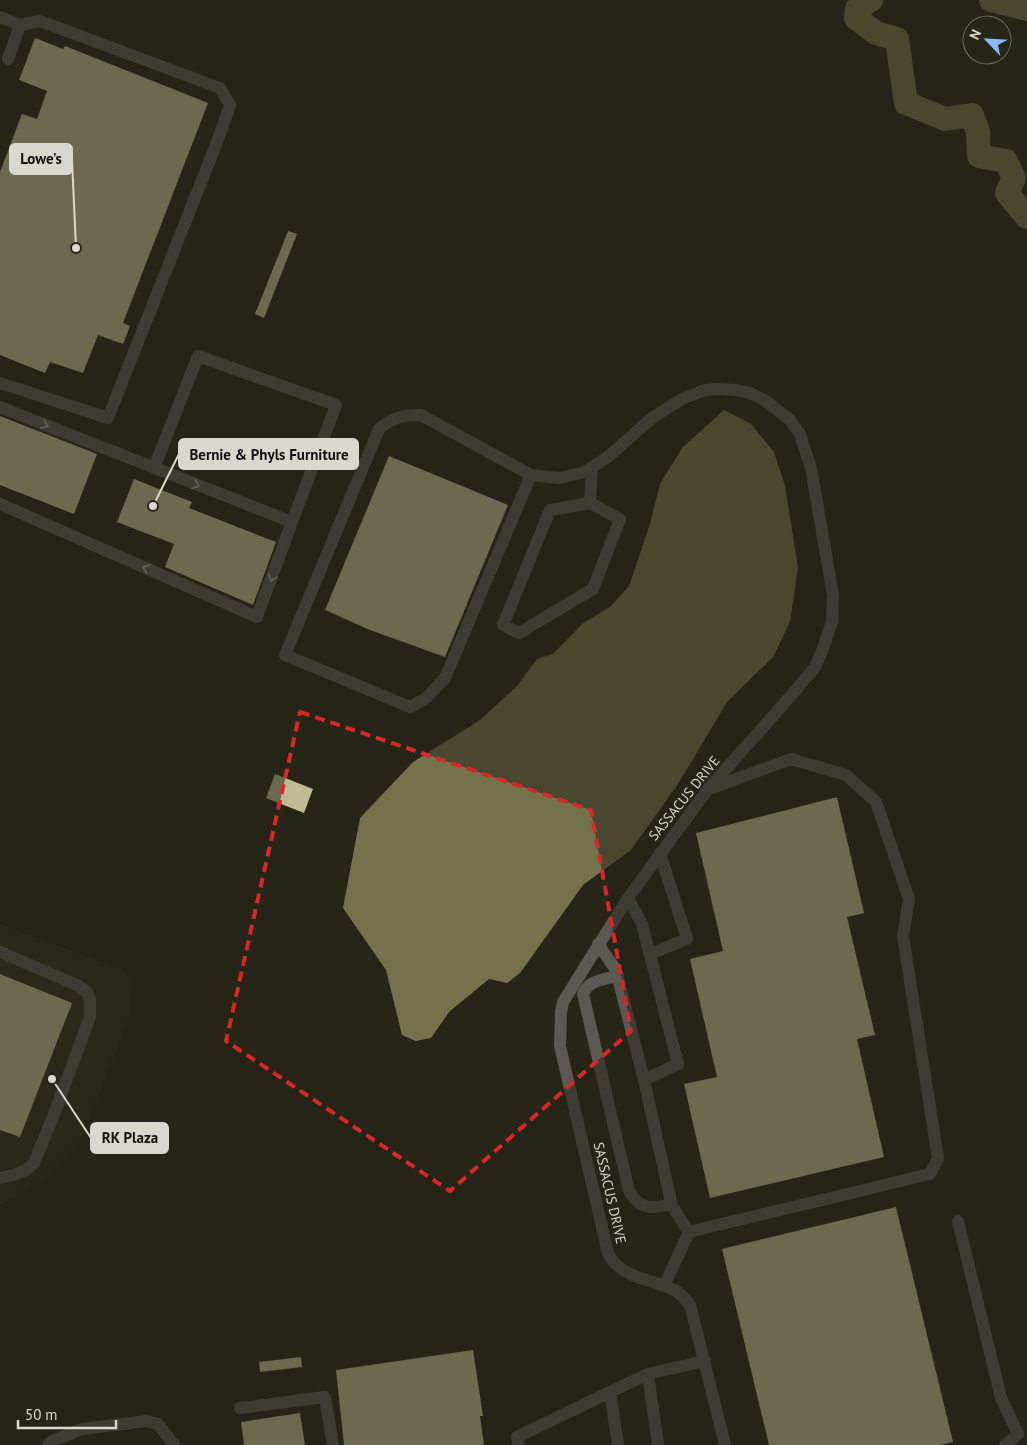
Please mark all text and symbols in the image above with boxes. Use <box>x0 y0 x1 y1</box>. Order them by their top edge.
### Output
north arrow <box>962 15 1012 65</box>
text: N <box>965 27 985 42</box>
callout: Lowe's <box>10 144 72 174</box>
text: Lowe's <box>20 149 62 168</box>
one-way arrow <box>40 419 49 429</box>
callout: Bernie & Phyls Furniture <box>179 439 358 469</box>
text: Bernie & Phyls Furniture <box>189 445 349 464</box>
one-way arrow <box>192 479 200 489</box>
one-way arrow <box>142 564 151 575</box>
one-way arrow <box>268 574 278 582</box>
street label: SASSACUS DRIVE <box>644 752 724 844</box>
callout: RK Plaza <box>91 1123 168 1153</box>
text: RK Plaza <box>102 1128 158 1147</box>
street label: SASSACUS DRIVE <box>590 1140 630 1246</box>
scale bar <box>18 1398 115 1430</box>
text: 50 m <box>25 1405 58 1424</box>

